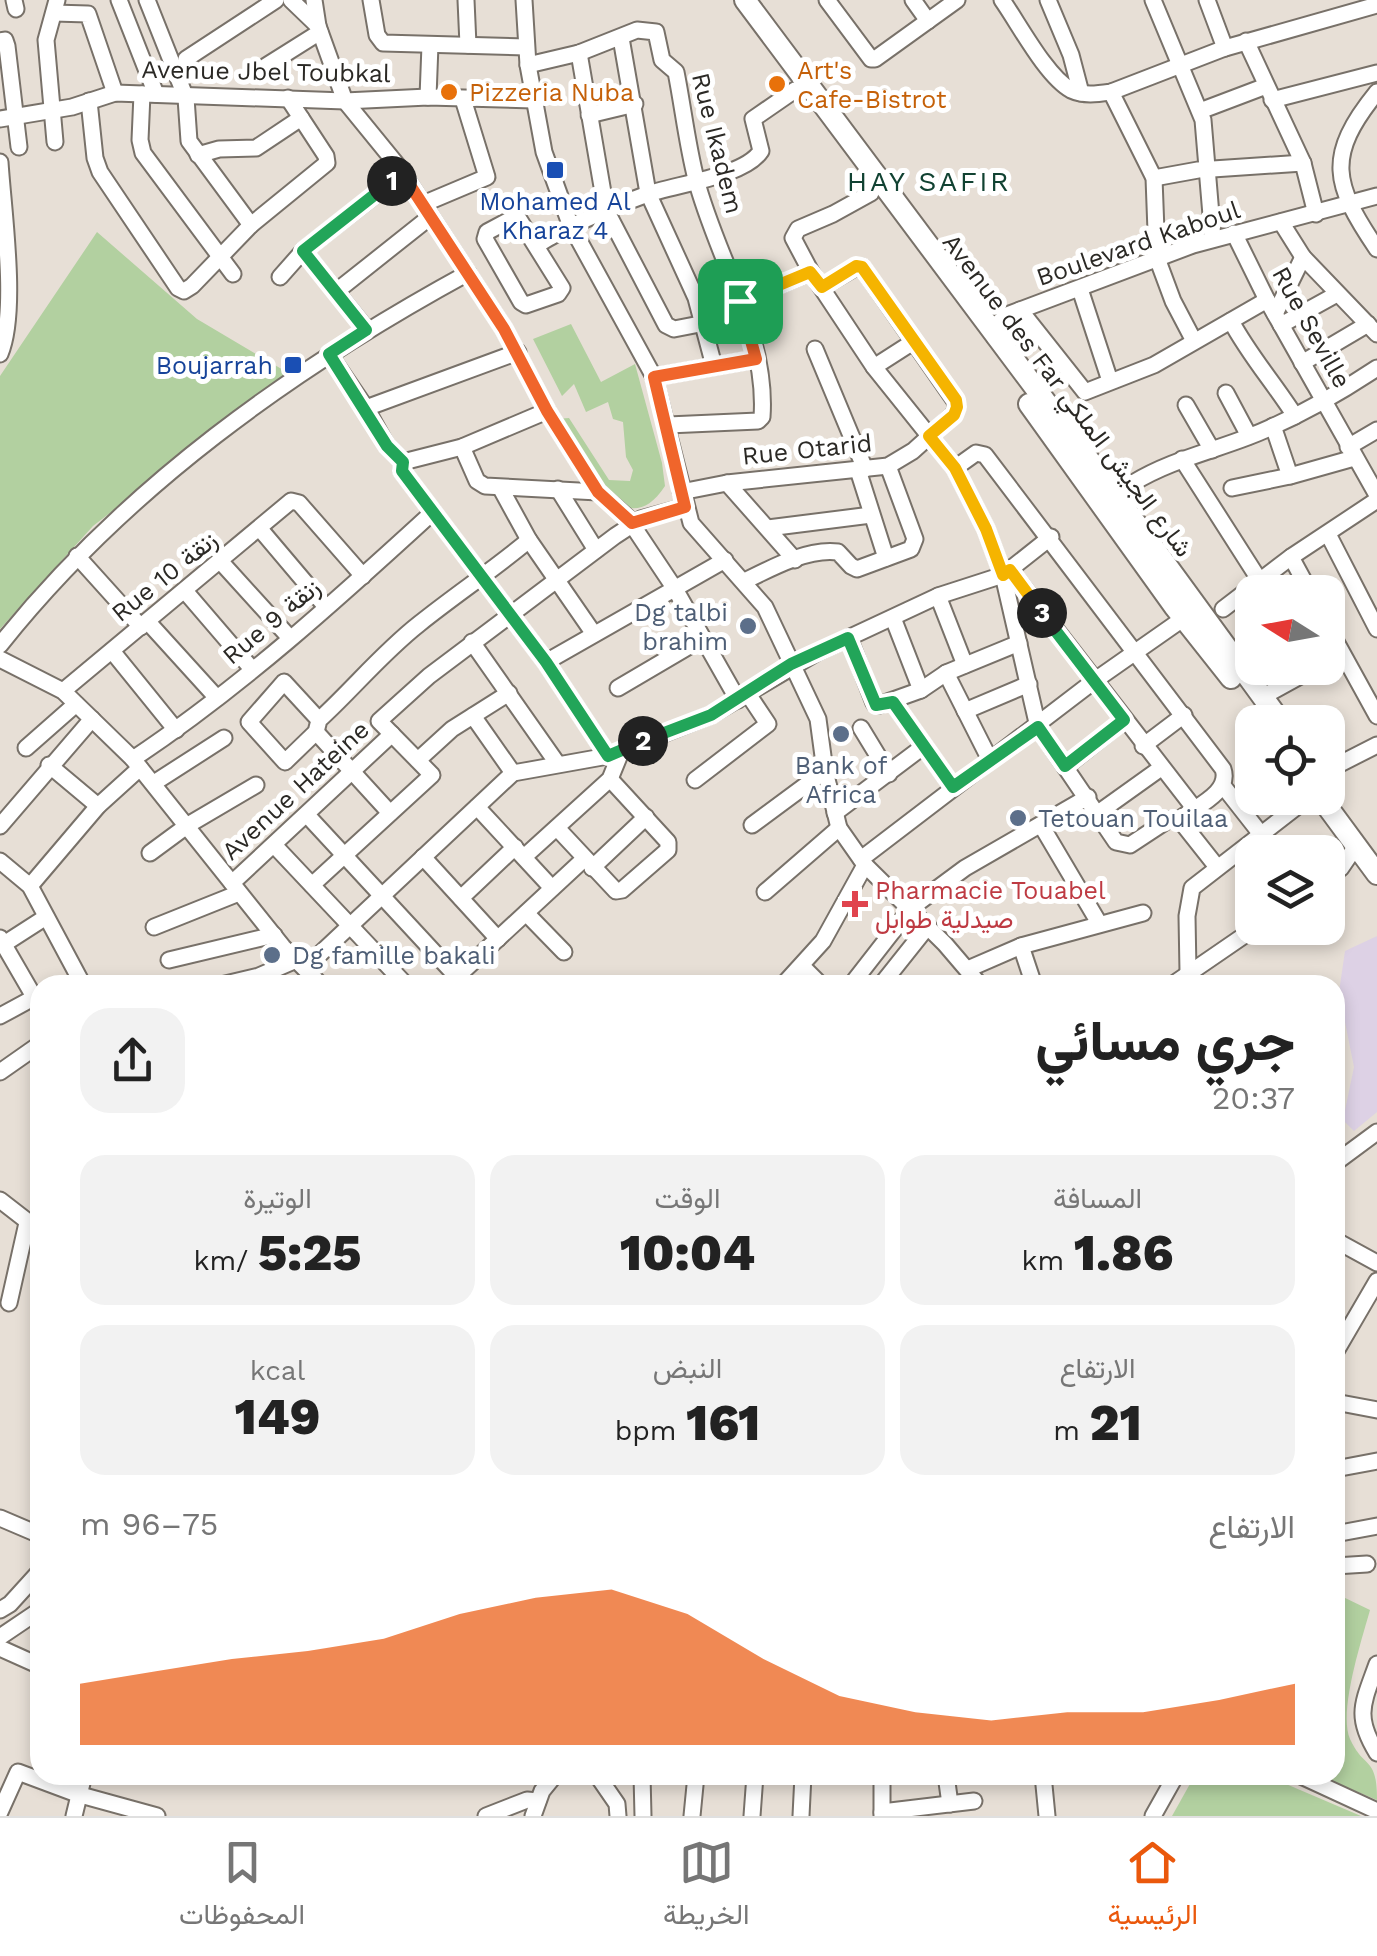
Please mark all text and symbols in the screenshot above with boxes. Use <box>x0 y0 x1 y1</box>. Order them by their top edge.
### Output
street label: Avenue Jbel Toubkal <box>141 55 391 88</box>
place label: Art's Cafe-Bistrot <box>797 56 947 114</box>
street label: Rue Ikadem <box>686 70 749 216</box>
marker: Art's Cafe-Bistrot <box>766 73 788 95</box>
place label: Pizzeria Nuba <box>469 78 634 107</box>
marker: Pizzeria Nuba <box>438 81 460 103</box>
pin: 1 <box>367 156 417 206</box>
marker: Mohamed Al Kharaz 4 <box>544 159 566 181</box>
text: 1 <box>386 164 398 197</box>
district label: HAY SAFIR <box>847 165 1011 198</box>
place label: Mohamed Al Kharaz 4 <box>479 187 631 245</box>
street label: Boulevard Kaboul <box>1033 195 1244 292</box>
street label: Avenue des Far شارع الجيش الملكي <box>932 228 1199 566</box>
pin <box>698 259 783 344</box>
street label: Rue Seville <box>1266 262 1357 393</box>
icon: arrive <box>713 274 768 329</box>
place label: Boujarrah <box>156 351 273 380</box>
marker: Boujarrah <box>282 354 304 376</box>
street label: Rue Otarid <box>741 428 873 471</box>
street label: Rue 10 زنقة <box>106 525 224 629</box>
street label: Rue 9 زنقة <box>217 572 327 671</box>
north arrow <box>1235 575 1345 685</box>
map controls <box>1235 575 1345 945</box>
pin: 3 <box>1017 588 1067 638</box>
text: 3 <box>1034 596 1050 629</box>
place label: Dg talbi brahim <box>634 598 728 656</box>
marker: Dg talbi brahim <box>737 615 759 637</box>
button: locate <box>1235 705 1345 815</box>
street label: Avenue Hateine <box>216 715 375 866</box>
pin: 2 <box>618 716 668 766</box>
marker: Bank of Africa <box>830 723 852 745</box>
text: 2 <box>635 724 651 757</box>
place label: Bank of Africa <box>795 751 888 809</box>
place label: Tetouan Touilaa <box>1038 804 1228 833</box>
marker: Tetouan Touilaa <box>1007 807 1029 829</box>
button: layers <box>1235 835 1345 945</box>
place label: Pharmacie Touabel صيدلية طوابل <box>875 876 1106 935</box>
marker: Pharmacie Touabel صيدلية طوابل <box>844 893 866 915</box>
place label: Dg famille bakali <box>292 941 496 970</box>
marker: Dg famille bakali <box>261 944 283 966</box>
button: share <box>80 1008 185 1113</box>
text: جري مسائي <box>1035 1009 1295 1073</box>
text: 20:37 <box>1212 1079 1295 1117</box>
text: الوتيرة <box>243 1182 312 1215</box>
text: الوقت <box>655 1182 720 1215</box>
text: المسافة <box>1053 1182 1142 1215</box>
text: 5:25 <box>258 1223 361 1282</box>
text: 10:04 <box>620 1223 755 1282</box>
text: 1.86 <box>1074 1223 1173 1282</box>
text: /km <box>194 1244 258 1277</box>
text: km <box>1022 1244 1074 1277</box>
text: النبض <box>653 1352 722 1385</box>
text: الارتفاع <box>1060 1352 1135 1385</box>
text: kcal <box>250 1354 305 1387</box>
text: 149 <box>234 1387 321 1446</box>
text: 161 <box>686 1393 760 1452</box>
text: 21 <box>1089 1393 1142 1452</box>
text: bpm <box>615 1414 686 1447</box>
text: m <box>1053 1414 1089 1447</box>
text: 75–96 m <box>80 1505 218 1543</box>
text: الارتفاع <box>1208 1508 1295 1546</box>
tab: المحفوظات <box>179 1835 305 1939</box>
tab: الخريطة <box>663 1835 750 1939</box>
tab: الرئيسية <box>1108 1835 1198 1939</box>

